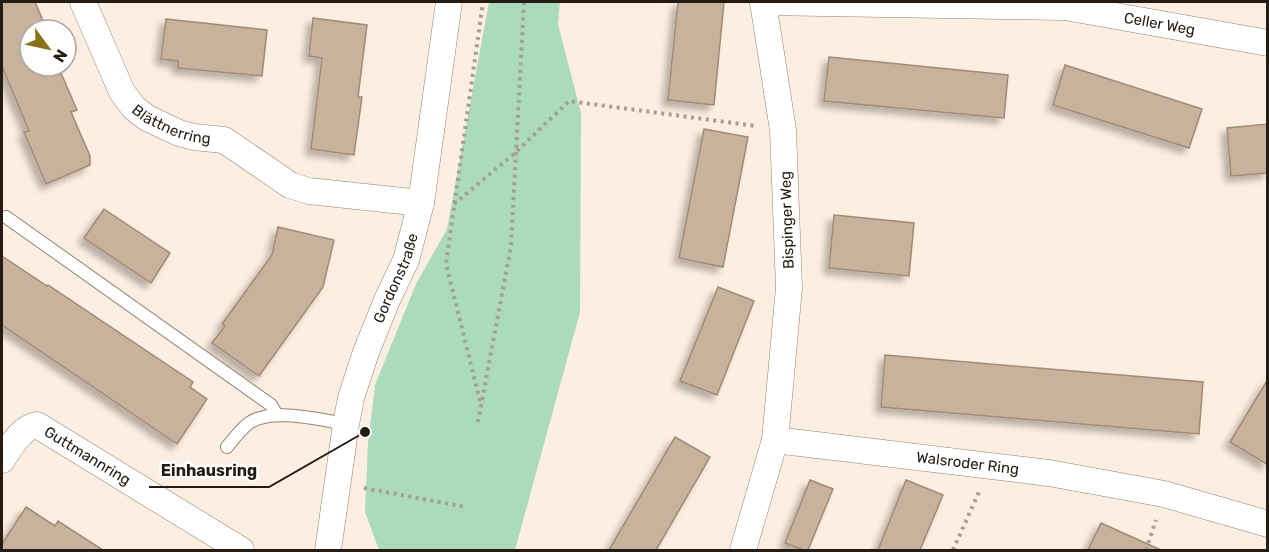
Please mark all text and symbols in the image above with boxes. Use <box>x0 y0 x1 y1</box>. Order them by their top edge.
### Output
street label: Celler Weg <box>1122 9 1197 39</box>
north arrow <box>18 18 78 78</box>
text: N <box>49 46 71 66</box>
street label: Blättnerring <box>128 101 212 148</box>
street label: Bispinger Weg <box>776 171 798 269</box>
street label: Gordonstraße <box>370 231 422 326</box>
street label: Guttmannring <box>41 423 134 489</box>
street label: Walsroder Ring <box>915 448 1020 478</box>
callout: Einhausring <box>149 453 269 487</box>
text: Einhausring <box>161 461 257 480</box>

